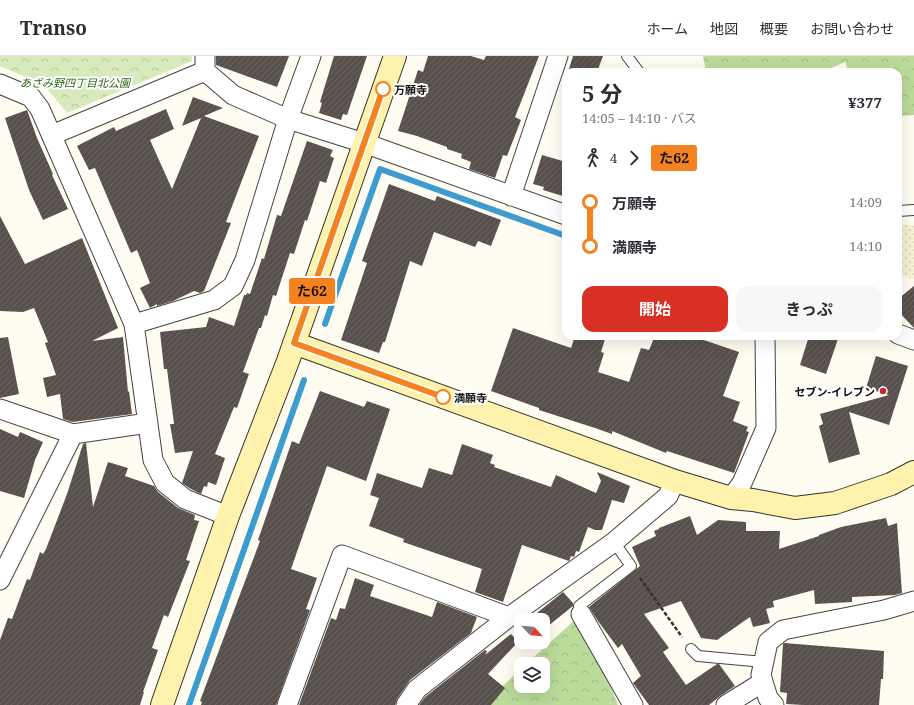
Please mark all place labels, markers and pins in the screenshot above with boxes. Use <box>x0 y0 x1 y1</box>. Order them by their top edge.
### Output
marker: 万願寺 <box>375 81 391 97</box>
place label: 万願寺 <box>394 82 427 97</box>
place label: セブン-イレブン <box>795 384 875 399</box>
marker: セブン-イレブン <box>878 386 888 396</box>
marker: 満願寺 <box>435 389 451 405</box>
place label: 満願寺 <box>454 390 487 405</box>

